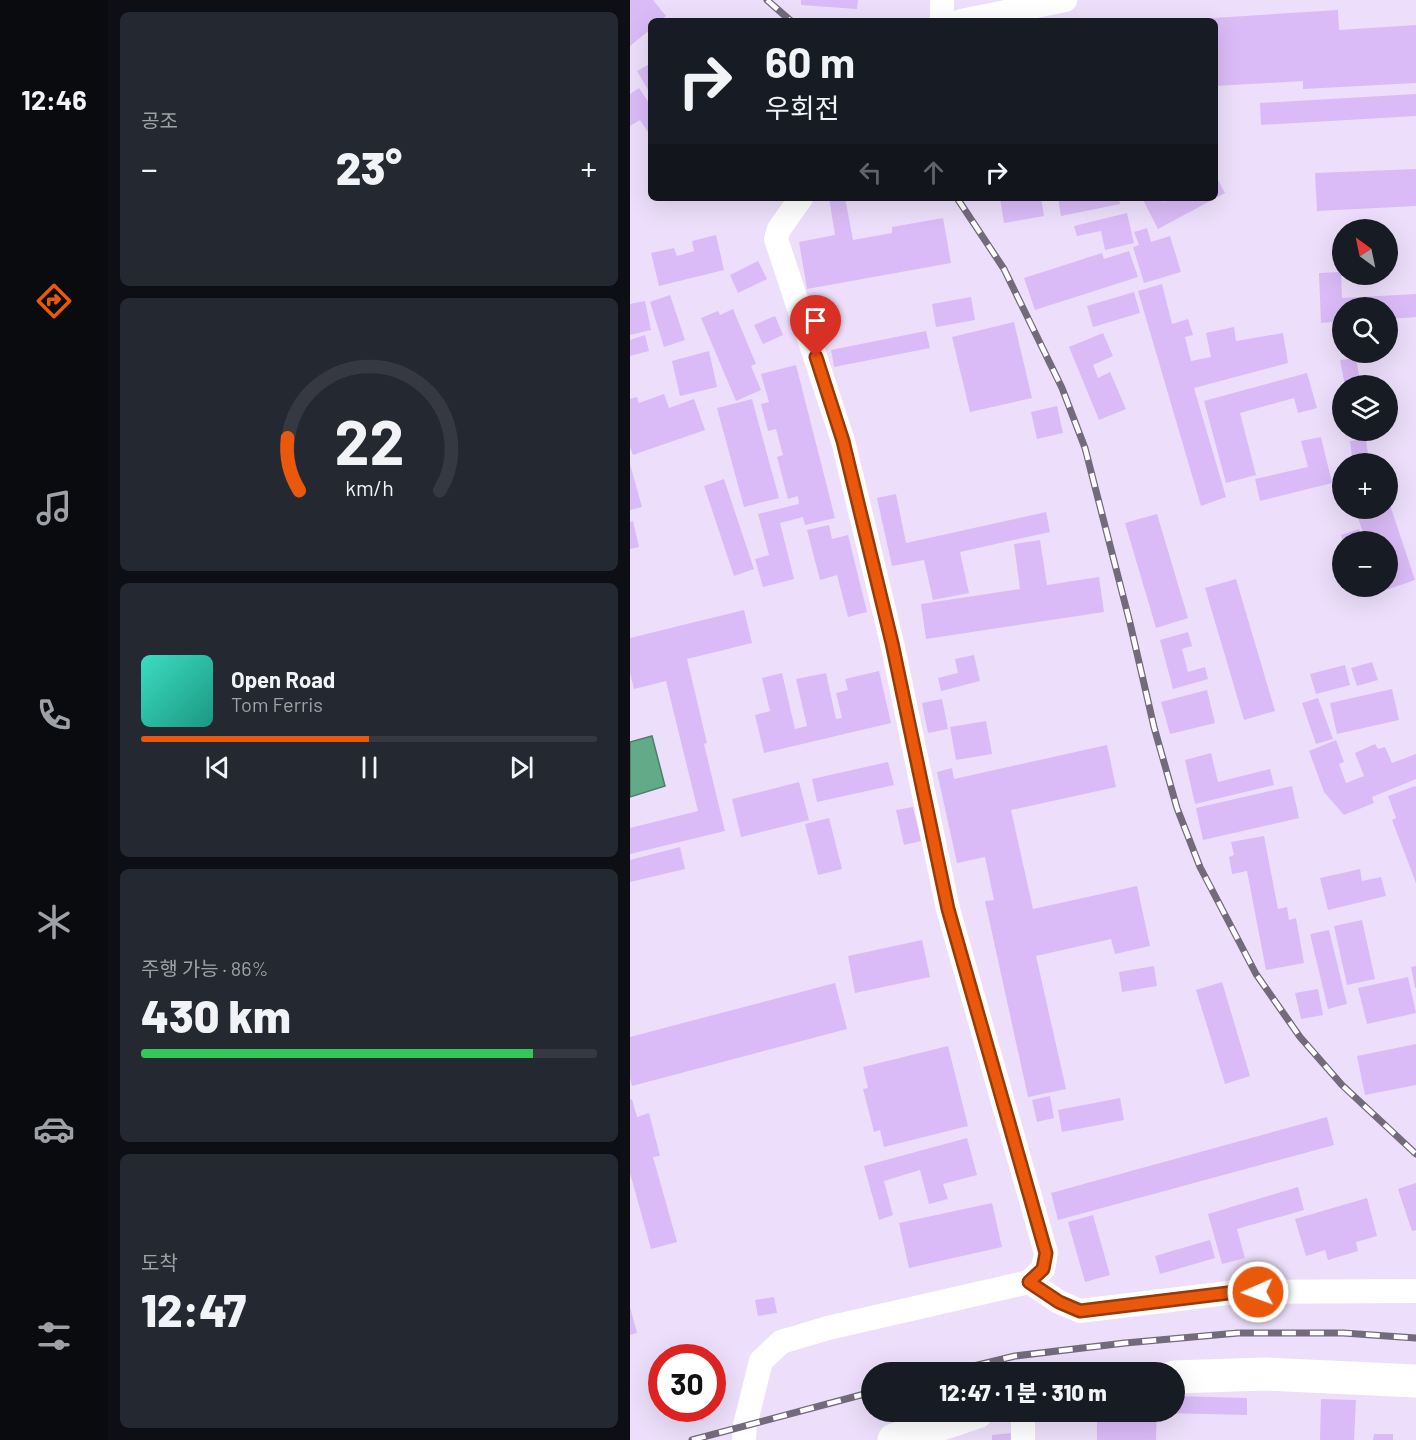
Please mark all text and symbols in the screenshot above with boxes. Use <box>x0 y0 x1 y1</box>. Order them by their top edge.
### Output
text: 60 m <box>765 36 855 86</box>
icon: right <box>666 42 744 120</box>
text: 12:46 <box>21 83 87 115</box>
text: 우회전 <box>765 91 840 123</box>
text: 공조 <box>141 108 178 132</box>
text: 23° <box>336 140 402 194</box>
text: − <box>141 148 158 188</box>
text: + <box>580 148 597 188</box>
icon: left <box>854 156 887 189</box>
icon: ahead <box>917 156 950 189</box>
icon: right <box>980 156 1013 189</box>
north arrow <box>1332 219 1398 285</box>
map controls <box>1332 219 1398 597</box>
icon: directions <box>33 280 75 322</box>
pin <box>790 295 841 357</box>
button: search <box>1332 297 1398 363</box>
icon: arrive <box>799 304 832 337</box>
button: layers <box>1332 375 1398 441</box>
text: 22 <box>334 404 404 478</box>
button: + <box>1332 453 1398 519</box>
text: km/h <box>345 476 393 501</box>
icon: music <box>33 487 75 529</box>
button: − <box>1332 531 1398 597</box>
text: Open Road <box>231 666 335 692</box>
text: Tom Ferris <box>231 692 323 716</box>
icon: phone <box>33 694 75 736</box>
icon: previous <box>201 751 234 784</box>
icon: pause <box>353 751 386 784</box>
icon: next <box>505 751 538 784</box>
icon: climate <box>33 901 75 943</box>
text: 주행 가능 · 86% <box>141 956 268 980</box>
text: 430 km <box>141 988 291 1042</box>
icon: car <box>33 1108 75 1150</box>
text: 도착 <box>141 1250 178 1274</box>
position arrow <box>1226 1260 1290 1324</box>
text: 12:47 <box>141 1282 246 1336</box>
icon: filters <box>33 1315 75 1357</box>
speed limit sign: 30 <box>648 1344 726 1422</box>
text: 12:47 · 1 분 · 310 m <box>939 1379 1107 1405</box>

